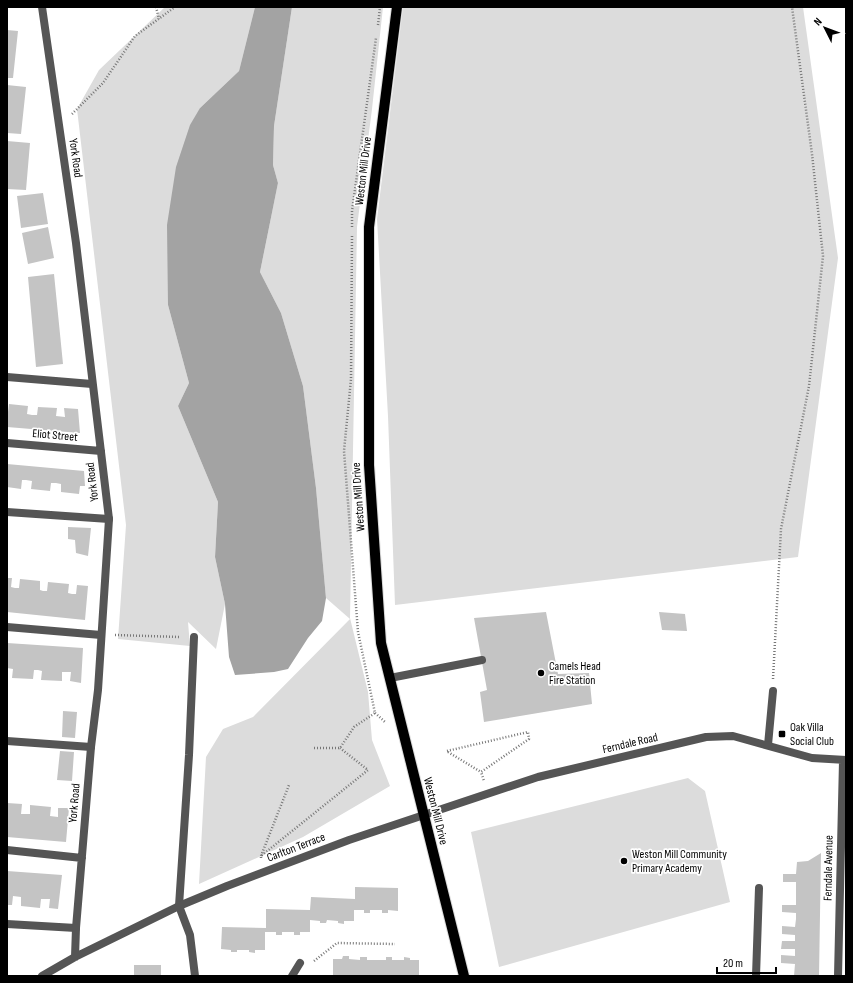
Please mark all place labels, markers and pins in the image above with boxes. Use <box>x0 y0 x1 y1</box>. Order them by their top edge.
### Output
place label: Camels Head Fire Station <box>549 659 601 688</box>
marker: Camels Head Fire Station <box>536 668 546 678</box>
place label: Oak Villa Social Club <box>790 720 834 749</box>
marker: Oak Villa Social Club <box>777 729 787 739</box>
place label: Weston Mill Community Primary Academy <box>632 847 727 876</box>
marker: Weston Mill Community Primary Academy <box>619 856 629 866</box>

